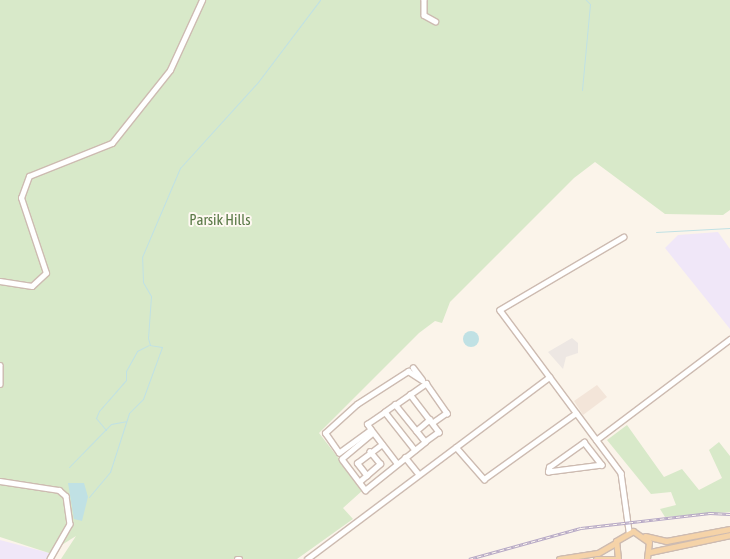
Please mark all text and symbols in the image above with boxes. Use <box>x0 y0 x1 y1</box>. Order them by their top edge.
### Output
park label: Parsik Hills <box>189 211 251 229</box>

